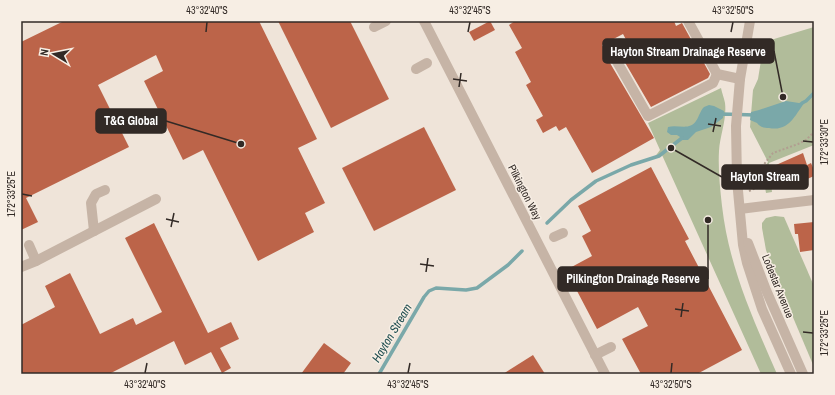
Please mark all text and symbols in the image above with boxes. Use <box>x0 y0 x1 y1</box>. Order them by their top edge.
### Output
text: 43°32'40"S <box>186 4 228 17</box>
text: 43°32'45"S <box>449 4 491 17</box>
text: 43°32'50"S <box>712 4 754 17</box>
north arrow <box>34 34 74 74</box>
callout: Hayton Stream Drainage Reserve <box>603 39 774 63</box>
text: Hayton Stream Drainage Reserve <box>610 44 766 60</box>
text: N <box>37 48 52 57</box>
callout: T&G Global <box>96 109 166 133</box>
text: T&G Global <box>104 113 158 129</box>
text: 172°33'30"E <box>818 119 831 165</box>
street label: Pilkington Way <box>505 162 545 222</box>
callout: Hayton Stream <box>722 165 808 189</box>
text: Hayton Stream <box>730 169 800 185</box>
text: 172°33'25"E <box>5 171 18 217</box>
street label: Lodestar Avenue <box>759 252 797 320</box>
callout: Pilkington Drainage Reserve <box>558 267 708 291</box>
text: Pilkington Drainage Reserve <box>566 271 700 287</box>
water label: Hayton Stream <box>368 301 416 365</box>
text: 172°33'25"E <box>818 310 831 356</box>
text: 43°32'40"S <box>124 378 166 391</box>
text: 43°32'45"S <box>387 378 429 391</box>
text: 43°32'50"S <box>650 378 692 391</box>

